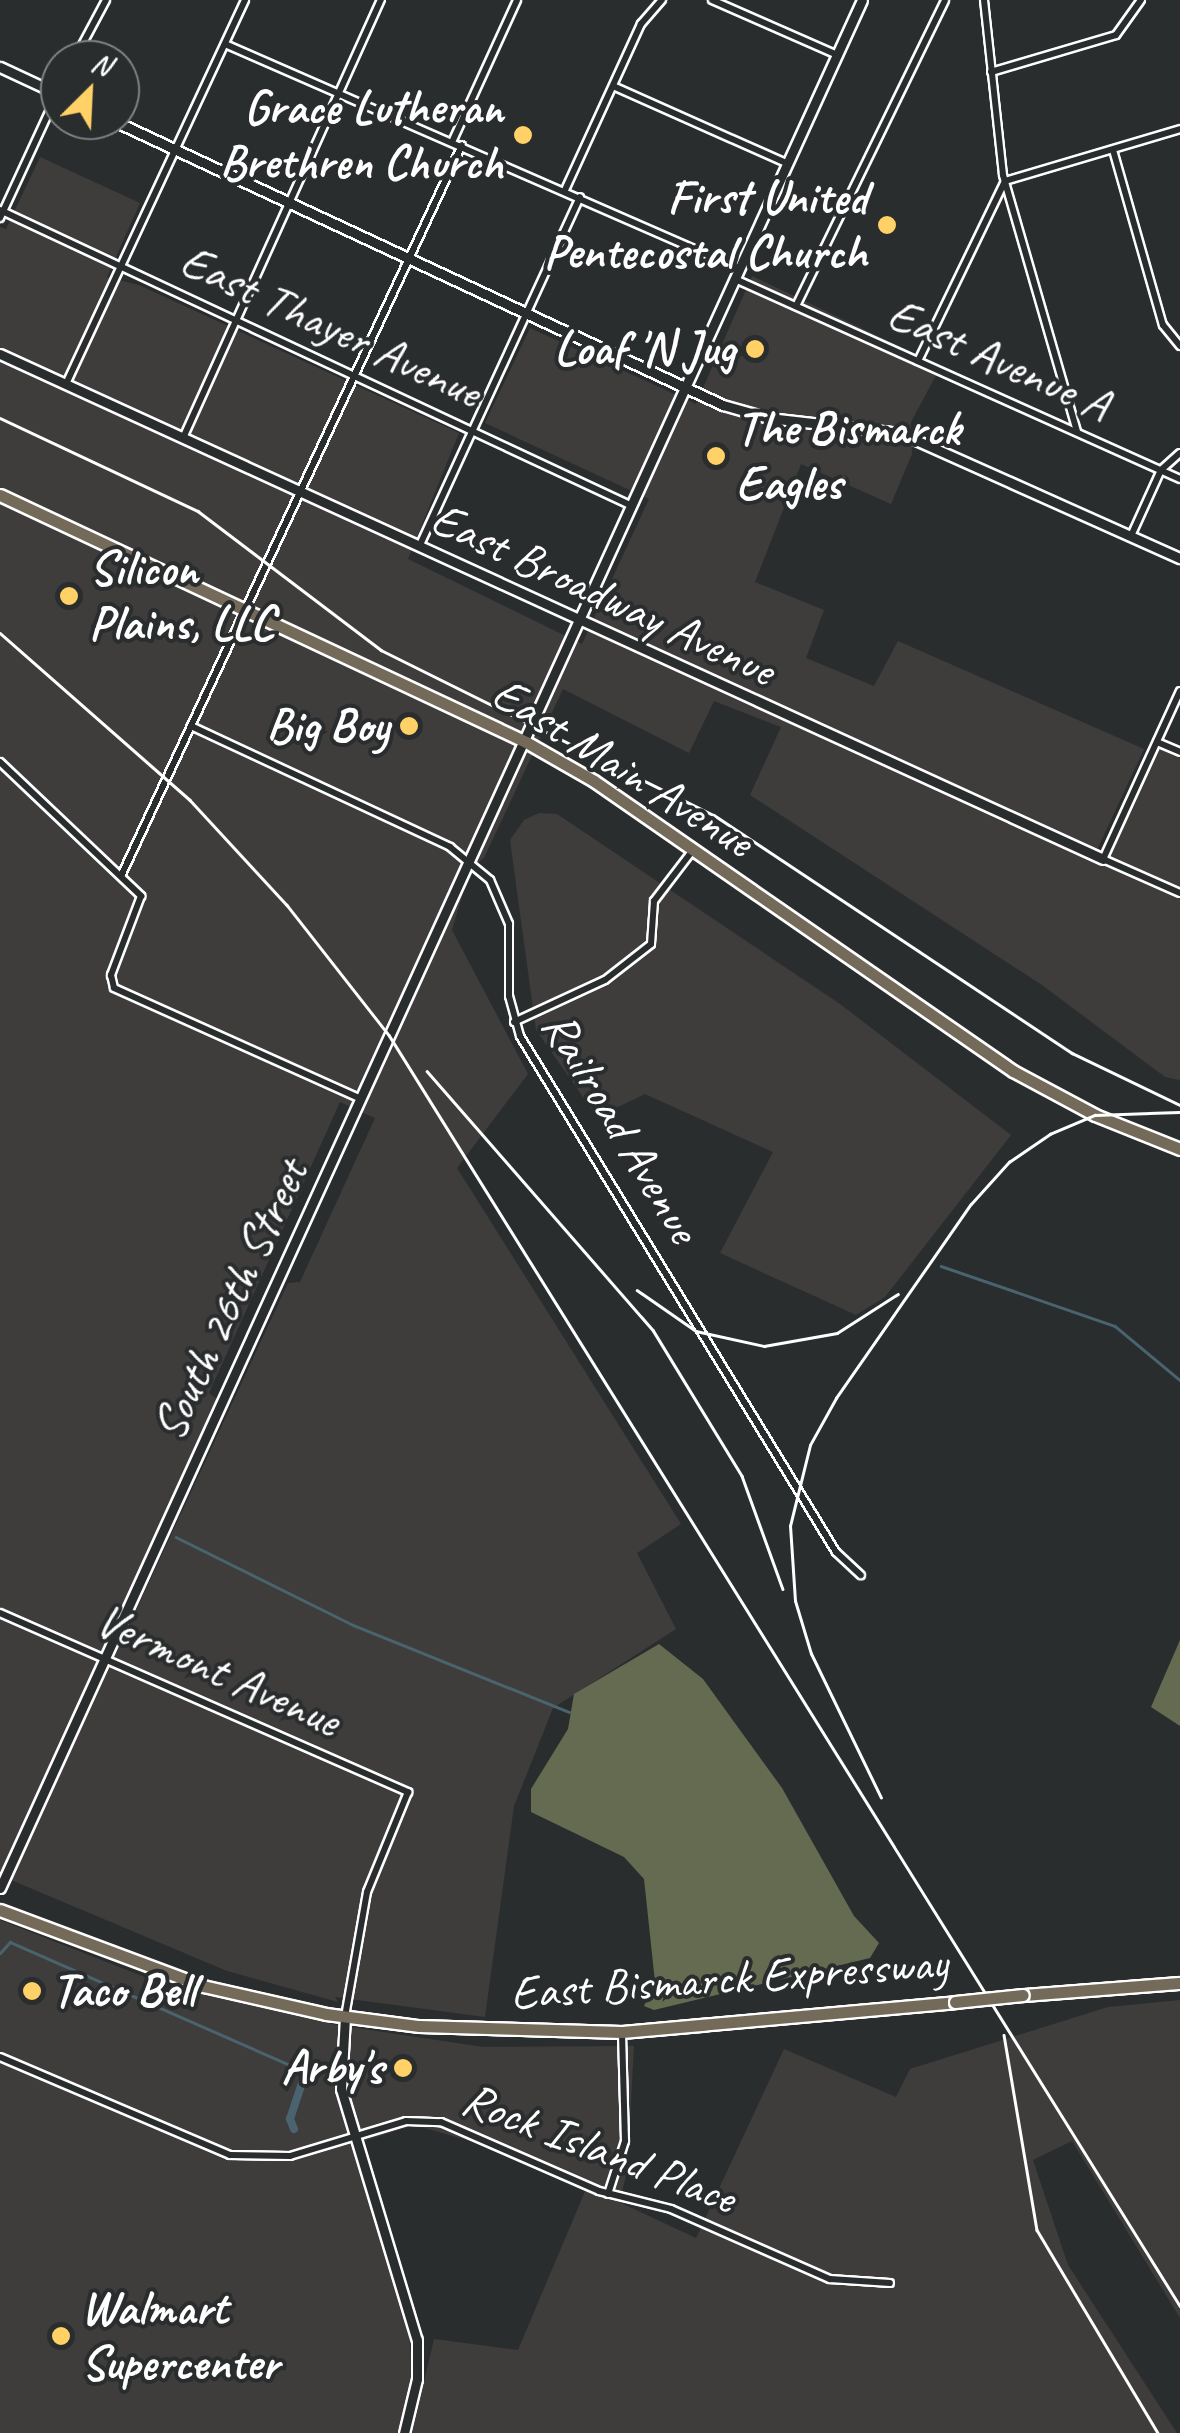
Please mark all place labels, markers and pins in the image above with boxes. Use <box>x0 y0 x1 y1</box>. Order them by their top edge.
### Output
place label: Grace Lutheran Brethren Church <box>218 78 503 191</box>
marker: Grace Lutheran Brethren Church <box>512 124 534 146</box>
place label: First United Pentecostal Church <box>544 168 867 281</box>
marker: First United Pentecostal Church <box>876 214 898 236</box>
place label: Loaf 'N Jug <box>555 320 735 378</box>
marker: Loaf 'N Jug <box>744 338 766 360</box>
place label: The Bismarck Eagles <box>736 399 963 512</box>
marker: The Bismarck Eagles <box>705 445 727 467</box>
place label: Silicon Plains, LLC <box>89 539 274 652</box>
marker: Silicon Plains, LLC <box>58 585 80 607</box>
place label: Big Boy <box>267 697 389 755</box>
marker: Big Boy <box>398 715 420 737</box>
place label: Taco Bell <box>52 1962 196 2020</box>
marker: Taco Bell <box>21 1980 43 2002</box>
place label: Arby's <box>282 2039 383 2097</box>
marker: Arby's <box>392 2057 414 2079</box>
place label: Walmart Supercenter <box>81 2279 279 2392</box>
marker: Walmart Supercenter <box>50 2325 72 2347</box>

